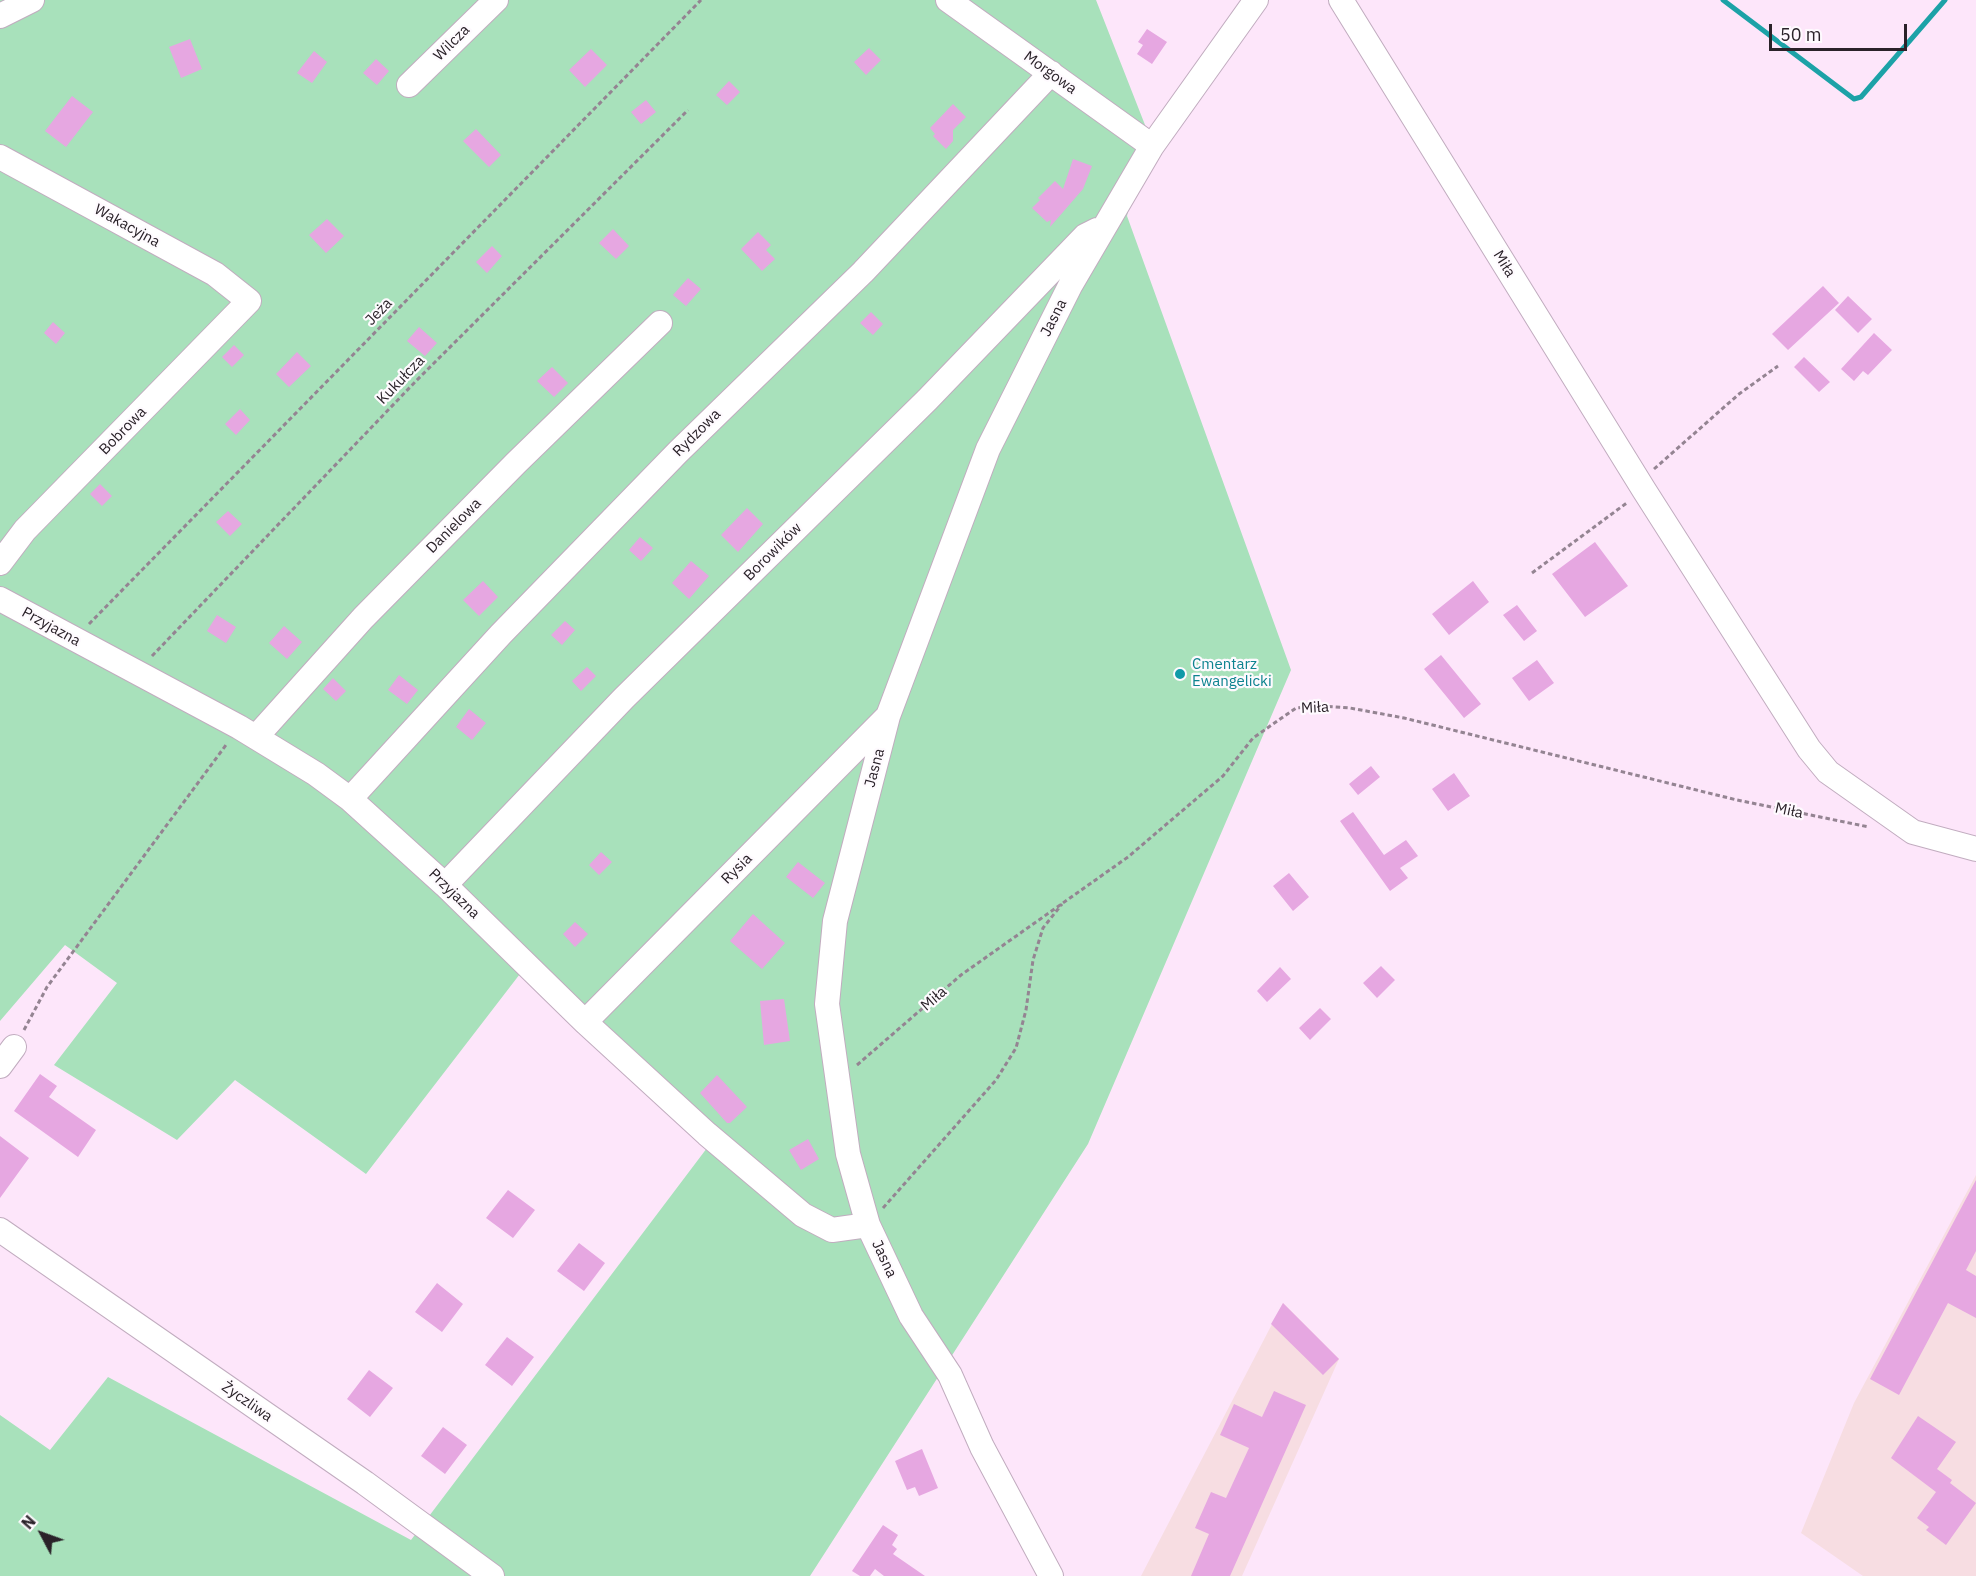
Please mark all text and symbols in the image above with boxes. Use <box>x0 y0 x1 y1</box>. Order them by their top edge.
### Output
scale bar <box>1772 12 1910 50</box>
street label: Wilcza <box>430 21 474 65</box>
text: 50 m <box>1780 23 1822 46</box>
street label: Morgowa <box>1020 48 1080 98</box>
street label: Wakacyjna <box>91 201 163 251</box>
street label: Miła <box>1489 247 1519 281</box>
street label: Jeża <box>362 295 396 329</box>
street label: Jasna <box>1037 296 1071 340</box>
street label: Kukułcza <box>373 352 429 408</box>
street label: Bobrowa <box>96 403 150 459</box>
street label: Rydzowa <box>669 405 725 461</box>
street label: Danielowa <box>423 495 485 557</box>
street label: Borowików <box>740 519 806 585</box>
street label: Przyjazna <box>19 604 83 650</box>
place label: Cmentarz Ewangelicki <box>1192 656 1272 691</box>
marker: Cmentarz Ewangelicki <box>1173 667 1187 681</box>
street label: Miła <box>1300 698 1330 718</box>
street label: Jasna <box>861 747 889 789</box>
street label: Miła <box>1773 799 1805 823</box>
street label: Rysia <box>718 850 756 888</box>
street label: Przyjazna <box>425 865 483 923</box>
street label: Miła <box>917 983 951 1015</box>
street label: Jasna <box>867 1237 901 1281</box>
street label: Życzliwa <box>218 1378 276 1426</box>
north arrow <box>12 1504 72 1564</box>
text: N <box>17 1511 40 1533</box>

